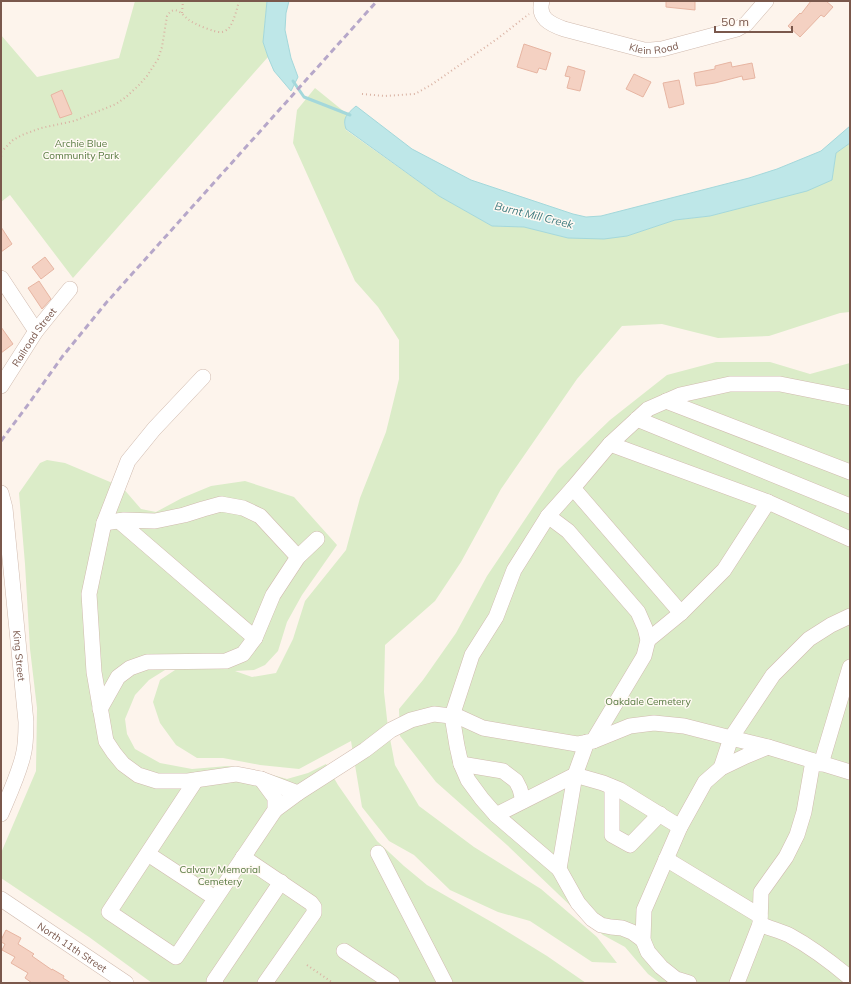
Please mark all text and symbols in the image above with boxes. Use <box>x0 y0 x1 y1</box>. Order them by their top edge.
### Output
scale bar <box>715 8 792 34</box>
text: 50 m <box>721 14 749 29</box>
street label: Klein Road <box>628 39 680 57</box>
park label: Archie Blue Community Park <box>43 137 120 162</box>
water label: Burnt Mill Creek <box>493 199 575 232</box>
street label: Railroad Street <box>9 305 60 369</box>
street label: King Street <box>10 630 28 682</box>
park label: Oakdale Cemetery <box>605 695 691 708</box>
park label: Calvary Memorial Cemetery <box>179 863 261 888</box>
street label: North 11th Street <box>35 919 110 976</box>

